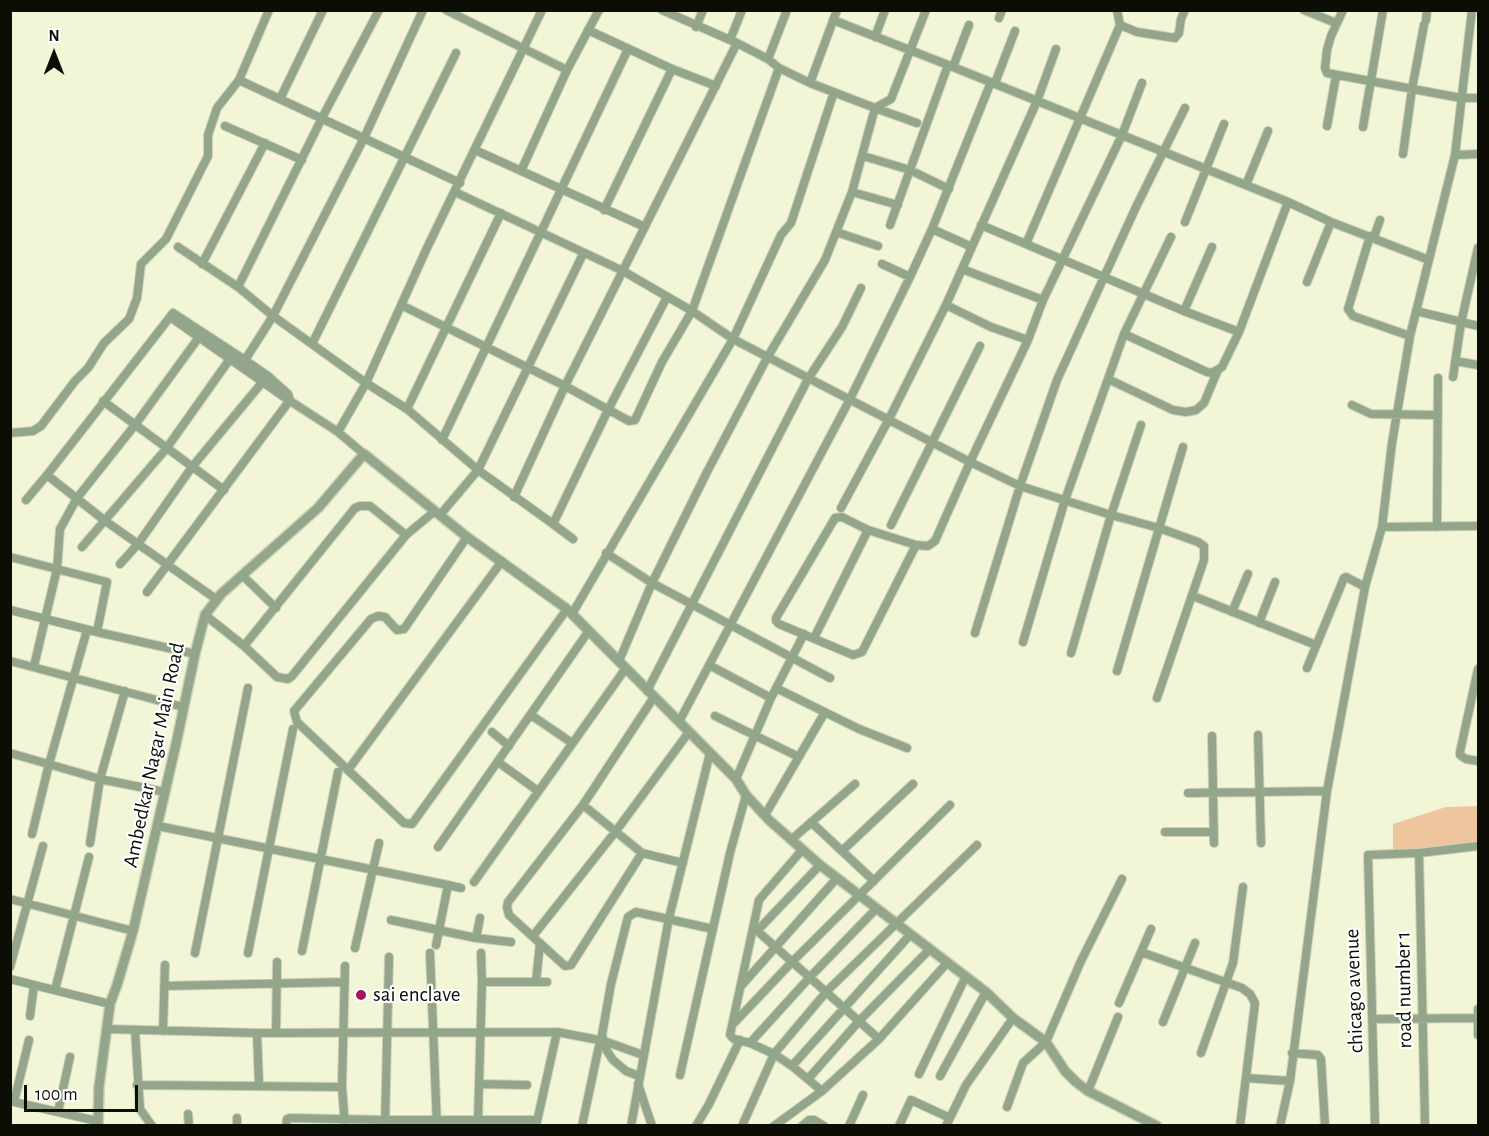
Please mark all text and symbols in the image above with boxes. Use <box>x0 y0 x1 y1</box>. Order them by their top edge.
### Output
north arrow <box>24 24 84 84</box>
text: N <box>48 28 60 44</box>
street label: Ambedkar Nagar Main Road <box>118 640 190 870</box>
street label: chicago avenue <box>1339 928 1369 1054</box>
street label: road number 1 <box>1390 931 1418 1049</box>
place label: sai enclave <box>373 982 461 1008</box>
marker: sai enclave <box>354 988 368 1002</box>
scale bar <box>27 1073 141 1111</box>
text: 100 m <box>35 1086 78 1104</box>

